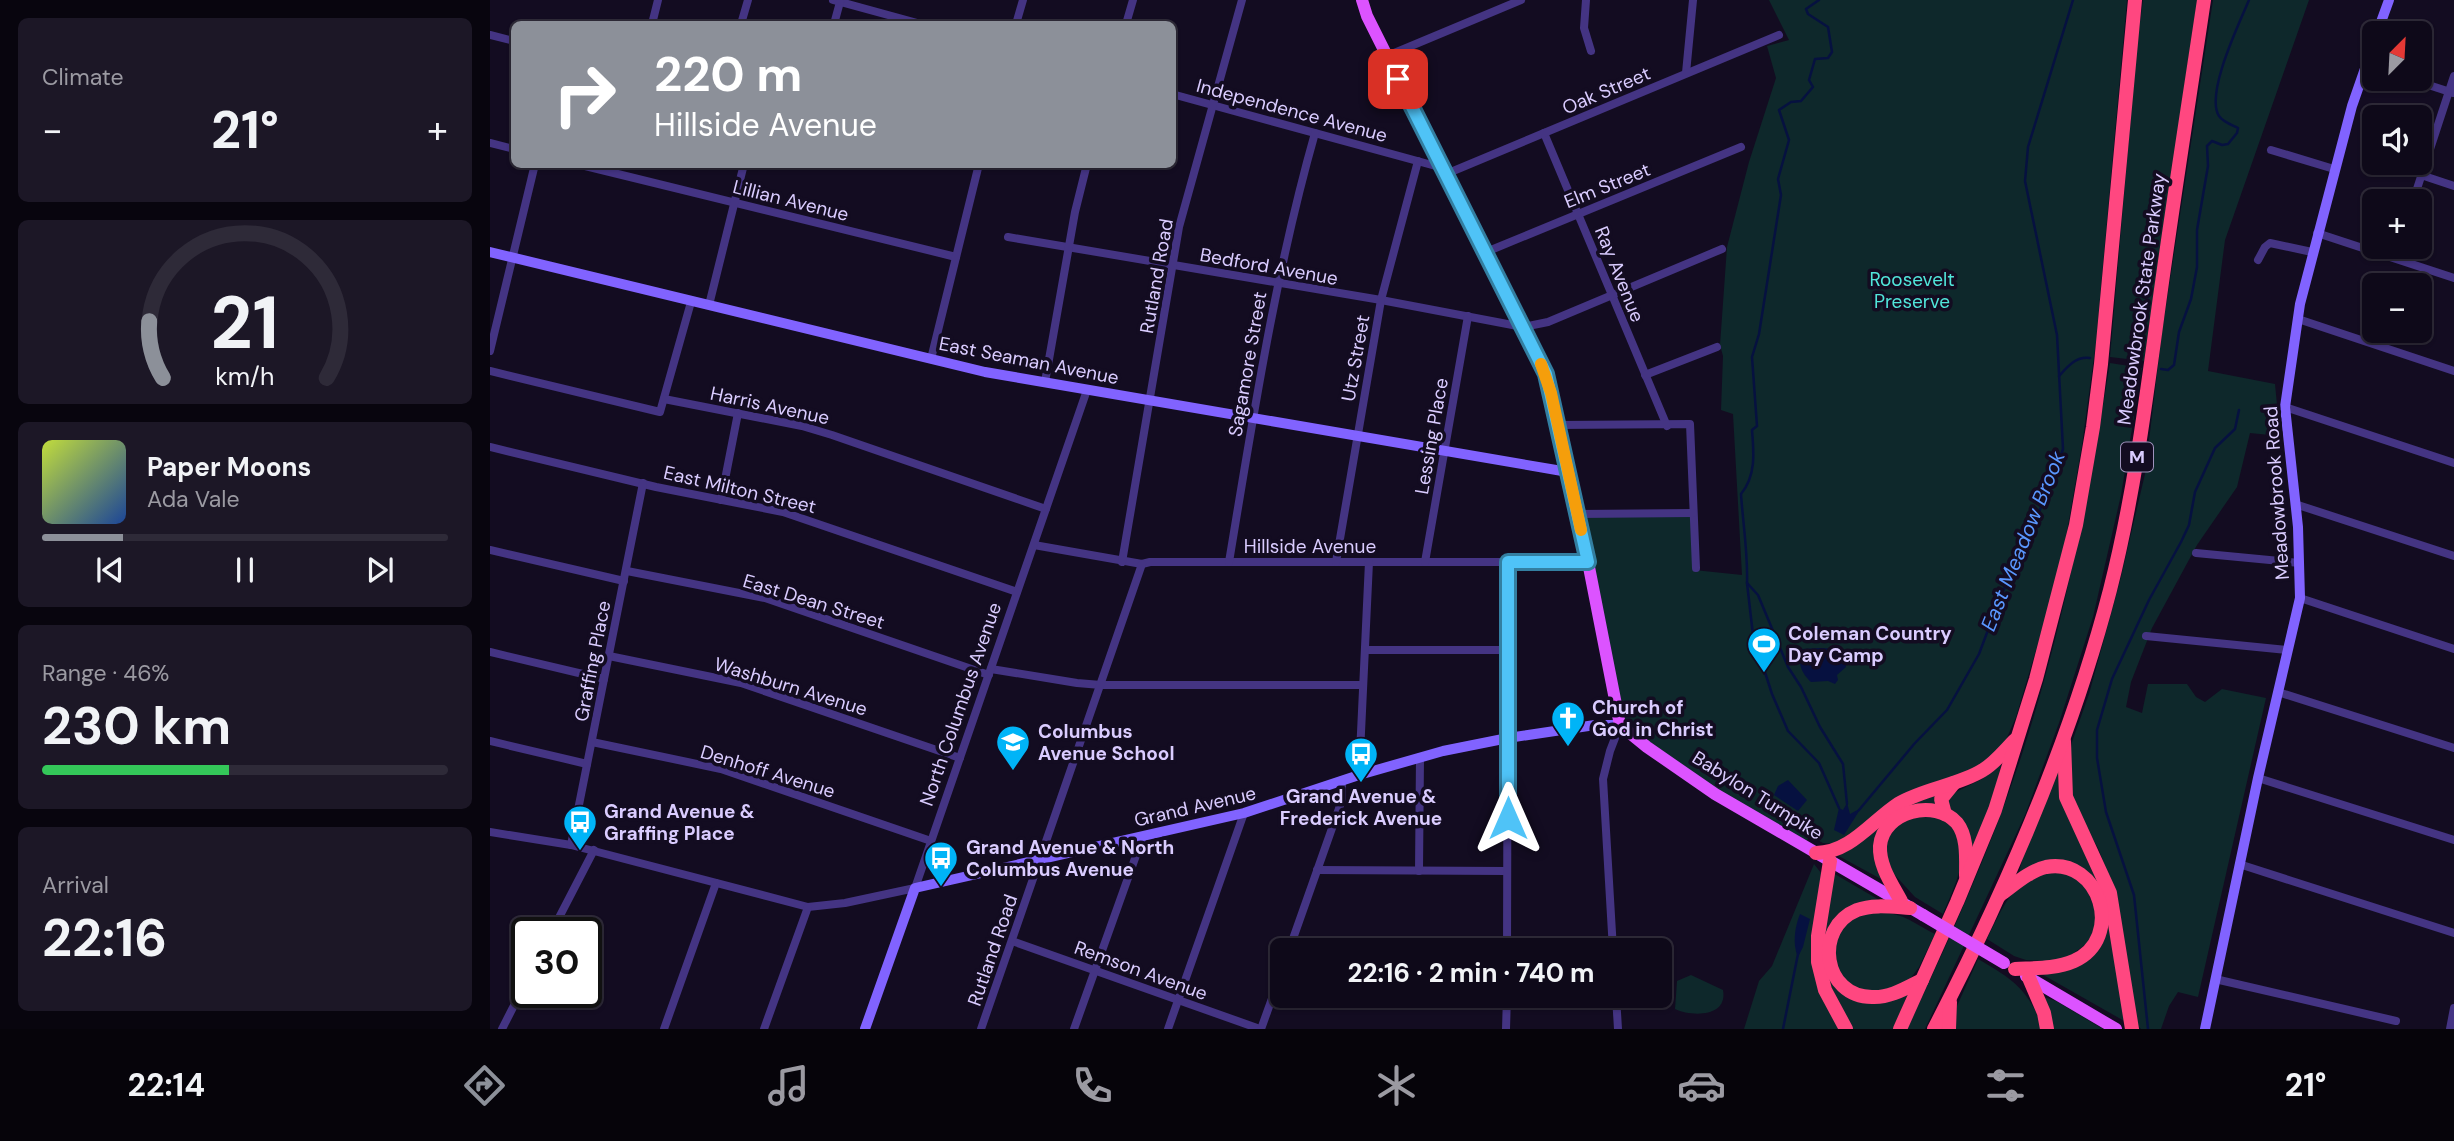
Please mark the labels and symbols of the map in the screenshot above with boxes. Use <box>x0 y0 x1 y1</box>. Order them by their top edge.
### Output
north arrow <box>2362 21 2432 91</box>
pin <box>1368 49 1428 109</box>
street label: Oak Street <box>1558 61 1654 120</box>
street label: Independence Avenue <box>1194 73 1390 148</box>
street label: Elm Street <box>1560 157 1654 214</box>
street label: Meadowbrook State Parkway <box>2111 171 2172 427</box>
street label: Lillian Avenue <box>730 174 851 227</box>
street label: Rutland Road <box>1134 217 1179 336</box>
street label: Ray Avenue <box>1589 223 1650 326</box>
street label: Bedford Avenue <box>1198 242 1340 291</box>
park label: Roosevelt Preserve <box>1869 267 1955 314</box>
street label: Sagamore Street <box>1222 290 1273 439</box>
street label: Utz Street <box>1336 313 1375 403</box>
street label: East Seaman Avenue <box>937 331 1121 390</box>
street label: Lessing Place <box>1409 376 1454 496</box>
street label: Harris Avenue <box>708 381 832 430</box>
street label: Meadowbrook Road <box>2258 405 2295 581</box>
road number: M <box>2121 443 2153 472</box>
water label: East Meadow Brook <box>1974 447 2072 635</box>
street label: East Milton Street <box>661 460 819 519</box>
street label: Hillside Avenue <box>1244 534 1376 559</box>
street label: East Dean Street <box>740 568 888 635</box>
street label: Graffing Place <box>569 598 616 724</box>
street label: North Columbus Avenue <box>914 599 1007 809</box>
place label: Coleman Country Day Camp <box>1788 621 1952 668</box>
sports icon: Coleman Country Day Camp <box>1745 625 1783 674</box>
street label: Washburn Avenue <box>711 651 870 722</box>
place label: Church of God in Christ <box>1592 695 1713 742</box>
church icon: Church of God in Christ <box>1549 699 1587 748</box>
place label: Columbus Avenue School <box>1038 719 1174 766</box>
school or university icon: Columbus Avenue School <box>994 723 1032 772</box>
bus stop icon: Grand Avenue & Frederick Avenue <box>1342 735 1380 784</box>
street label: Denhoff Avenue <box>697 739 838 804</box>
street label: Babylon Turnpike <box>1688 745 1828 846</box>
street label: Grand Avenue <box>1132 780 1258 833</box>
position arrow <box>1471 781 1545 855</box>
place label: Grand Avenue & Frederick Avenue <box>1280 784 1442 831</box>
place label: Grand Avenue & Graffing Place <box>604 799 755 846</box>
bus stop icon: Grand Avenue & Graffing Place <box>561 803 599 852</box>
place label: Grand Avenue & North Columbus Avenue <box>966 835 1174 882</box>
bus stop icon: Grand Avenue & North Columbus Avenue <box>922 839 960 888</box>
street label: Rutland Road <box>962 891 1023 1009</box>
speed limit sign: 30 <box>511 917 602 1008</box>
street label: Remson Avenue <box>1071 935 1211 1006</box>

